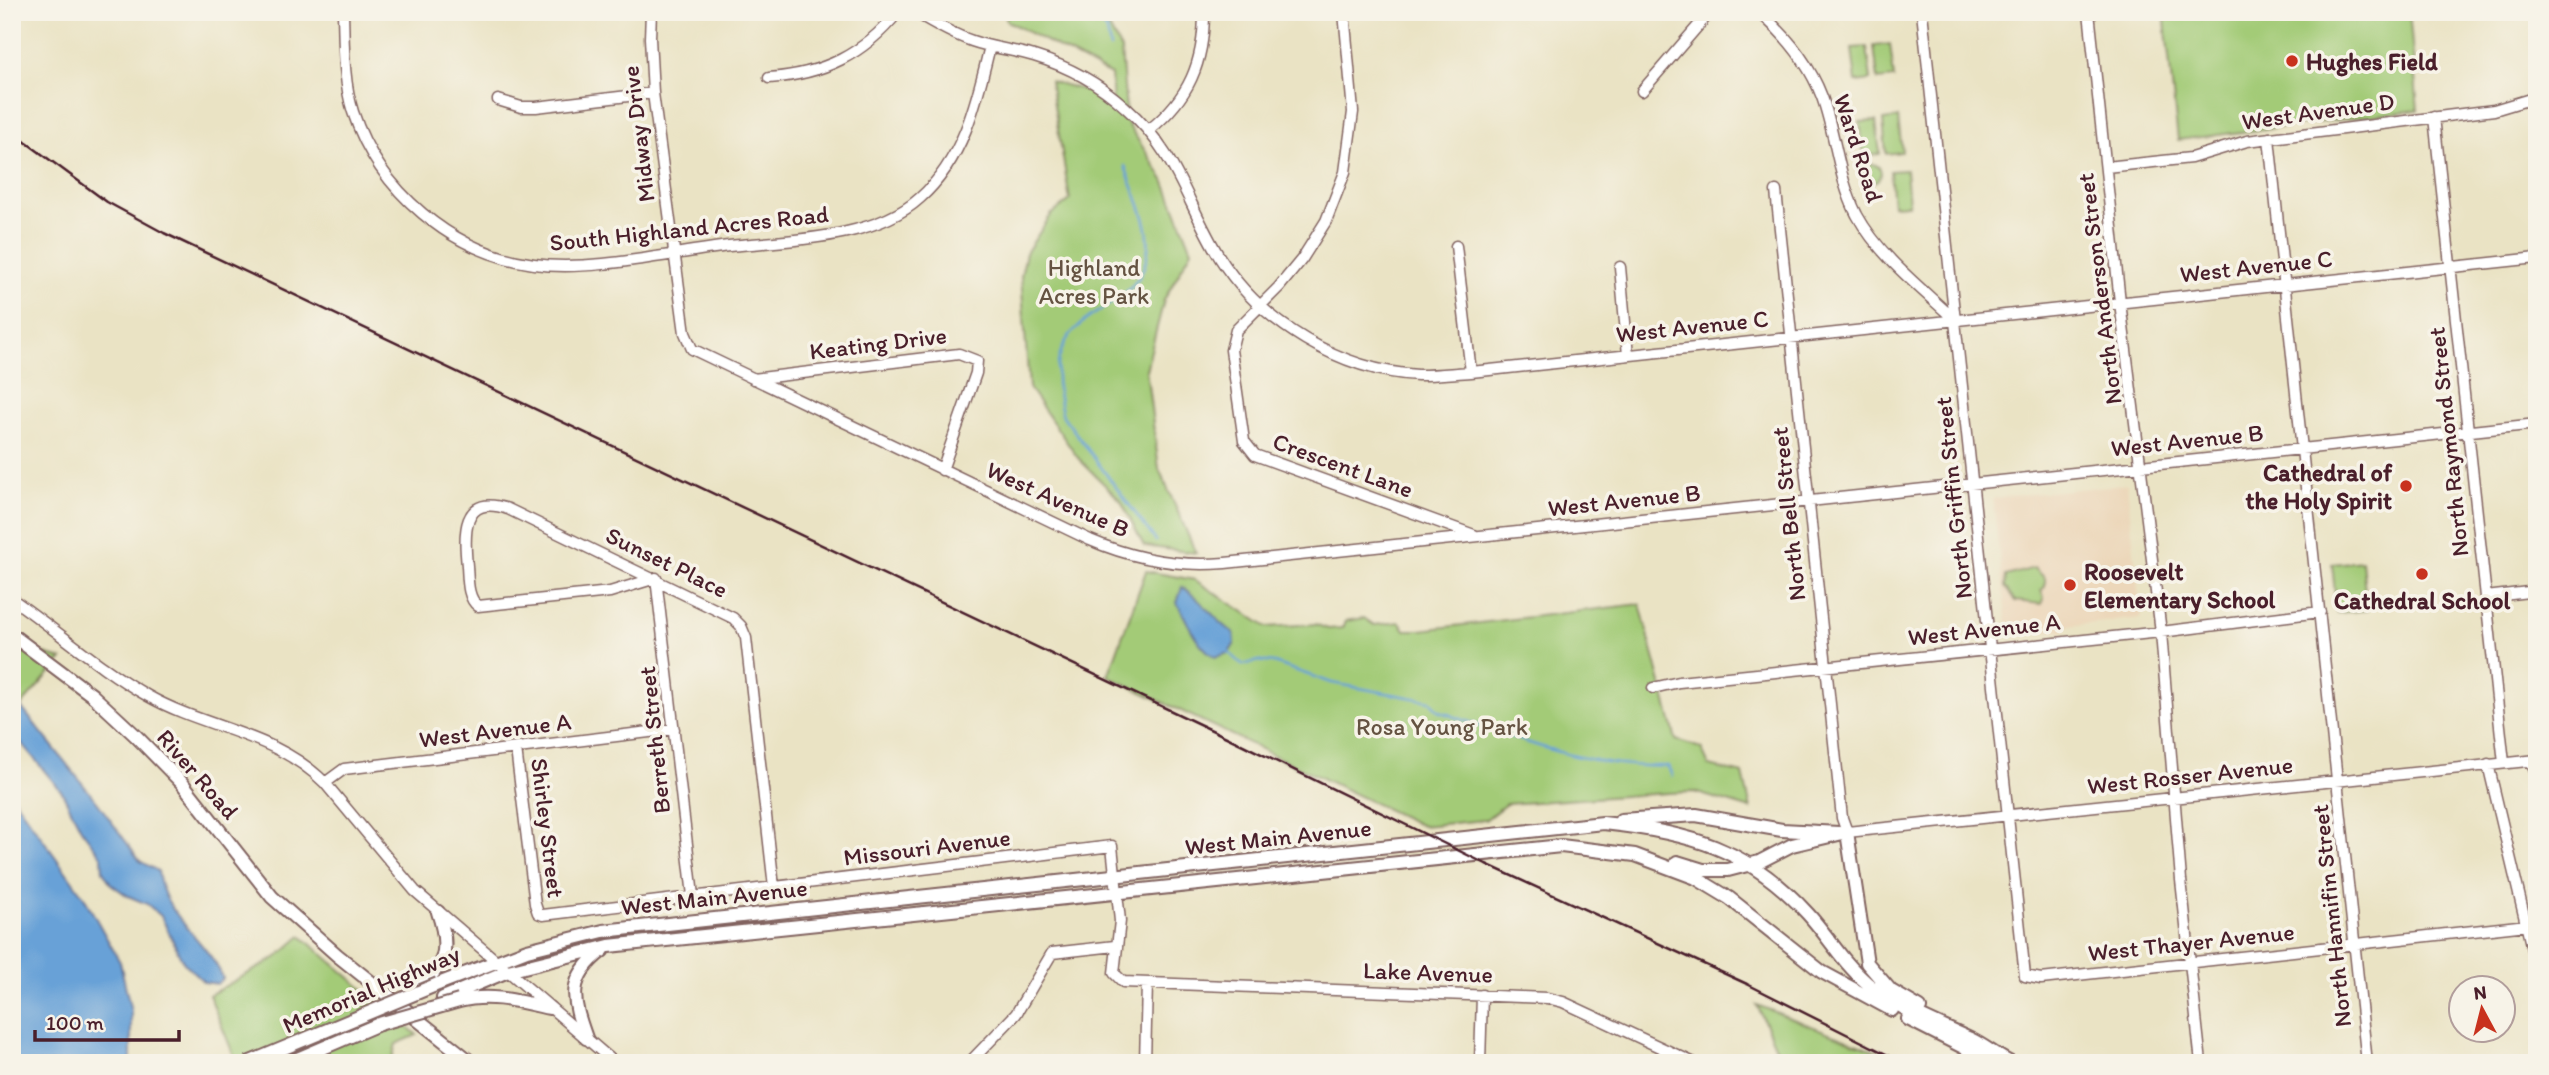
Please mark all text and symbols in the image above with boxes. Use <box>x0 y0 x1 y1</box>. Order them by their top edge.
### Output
place label: Hughes Field <box>2306 47 2438 77</box>
marker: Hughes Field <box>2284 53 2300 69</box>
street label: Midway Drive <box>615 64 661 204</box>
street label: West Avenue D <box>2240 86 2396 136</box>
street label: Ward Road <box>1828 90 1890 206</box>
street label: North Anderson Street <box>2070 172 2128 406</box>
street label: South Highland Acres Road <box>548 199 830 257</box>
street label: West Avenue C <box>2178 244 2334 288</box>
park label: Highland Acres Park <box>1039 253 1149 310</box>
street label: West Avenue C <box>1614 304 1770 348</box>
street label: Keating Drive <box>808 320 948 366</box>
street label: North Raymond Street <box>2422 326 2474 558</box>
street label: North Griffin Street <box>1928 395 1978 600</box>
street label: West Avenue B <box>2109 418 2265 462</box>
street label: Crescent Lane <box>1269 426 1417 504</box>
street label: North Bell Street <box>1764 426 1812 602</box>
street label: West Avenue B <box>982 455 1134 543</box>
place label: Cathedral of the Holy Spirit <box>2246 458 2393 516</box>
street label: West Avenue B <box>1546 478 1702 522</box>
marker: Cathedral of the Holy Spirit <box>2398 478 2414 494</box>
street label: Sunset Place <box>601 520 733 604</box>
place label: Roosevelt Elementary School <box>2084 557 2276 615</box>
marker: Cathedral School <box>2414 566 2430 582</box>
marker: Roosevelt Elementary School <box>2062 577 2078 593</box>
place label: Cathedral School <box>2334 586 2511 615</box>
street label: West Avenue A <box>1906 607 2062 651</box>
street label: Berreth Street <box>632 665 676 815</box>
street label: West Avenue A <box>417 706 573 754</box>
park label: Rosa Young Park <box>1356 712 1528 741</box>
street label: River Road <box>151 723 245 825</box>
street label: West Rosser Avenue <box>2086 750 2294 800</box>
street label: Shirley Street <box>525 757 571 899</box>
street label: North Hannifin Street <box>2305 803 2357 1029</box>
street label: West Main Avenue <box>1183 813 1373 861</box>
street label: Missouri Avenue <box>842 822 1012 872</box>
street label: West Main Avenue <box>619 873 809 921</box>
street label: West Thayer Avenue <box>2086 917 2296 967</box>
street label: Memorial Highway <box>278 939 464 1039</box>
street label: Lake Avenue <box>1362 955 1494 989</box>
north arrow <box>2448 974 2518 1044</box>
text: N <box>2472 980 2488 1005</box>
scale bar <box>35 998 178 1042</box>
text: 100 m <box>46 1010 104 1035</box>

